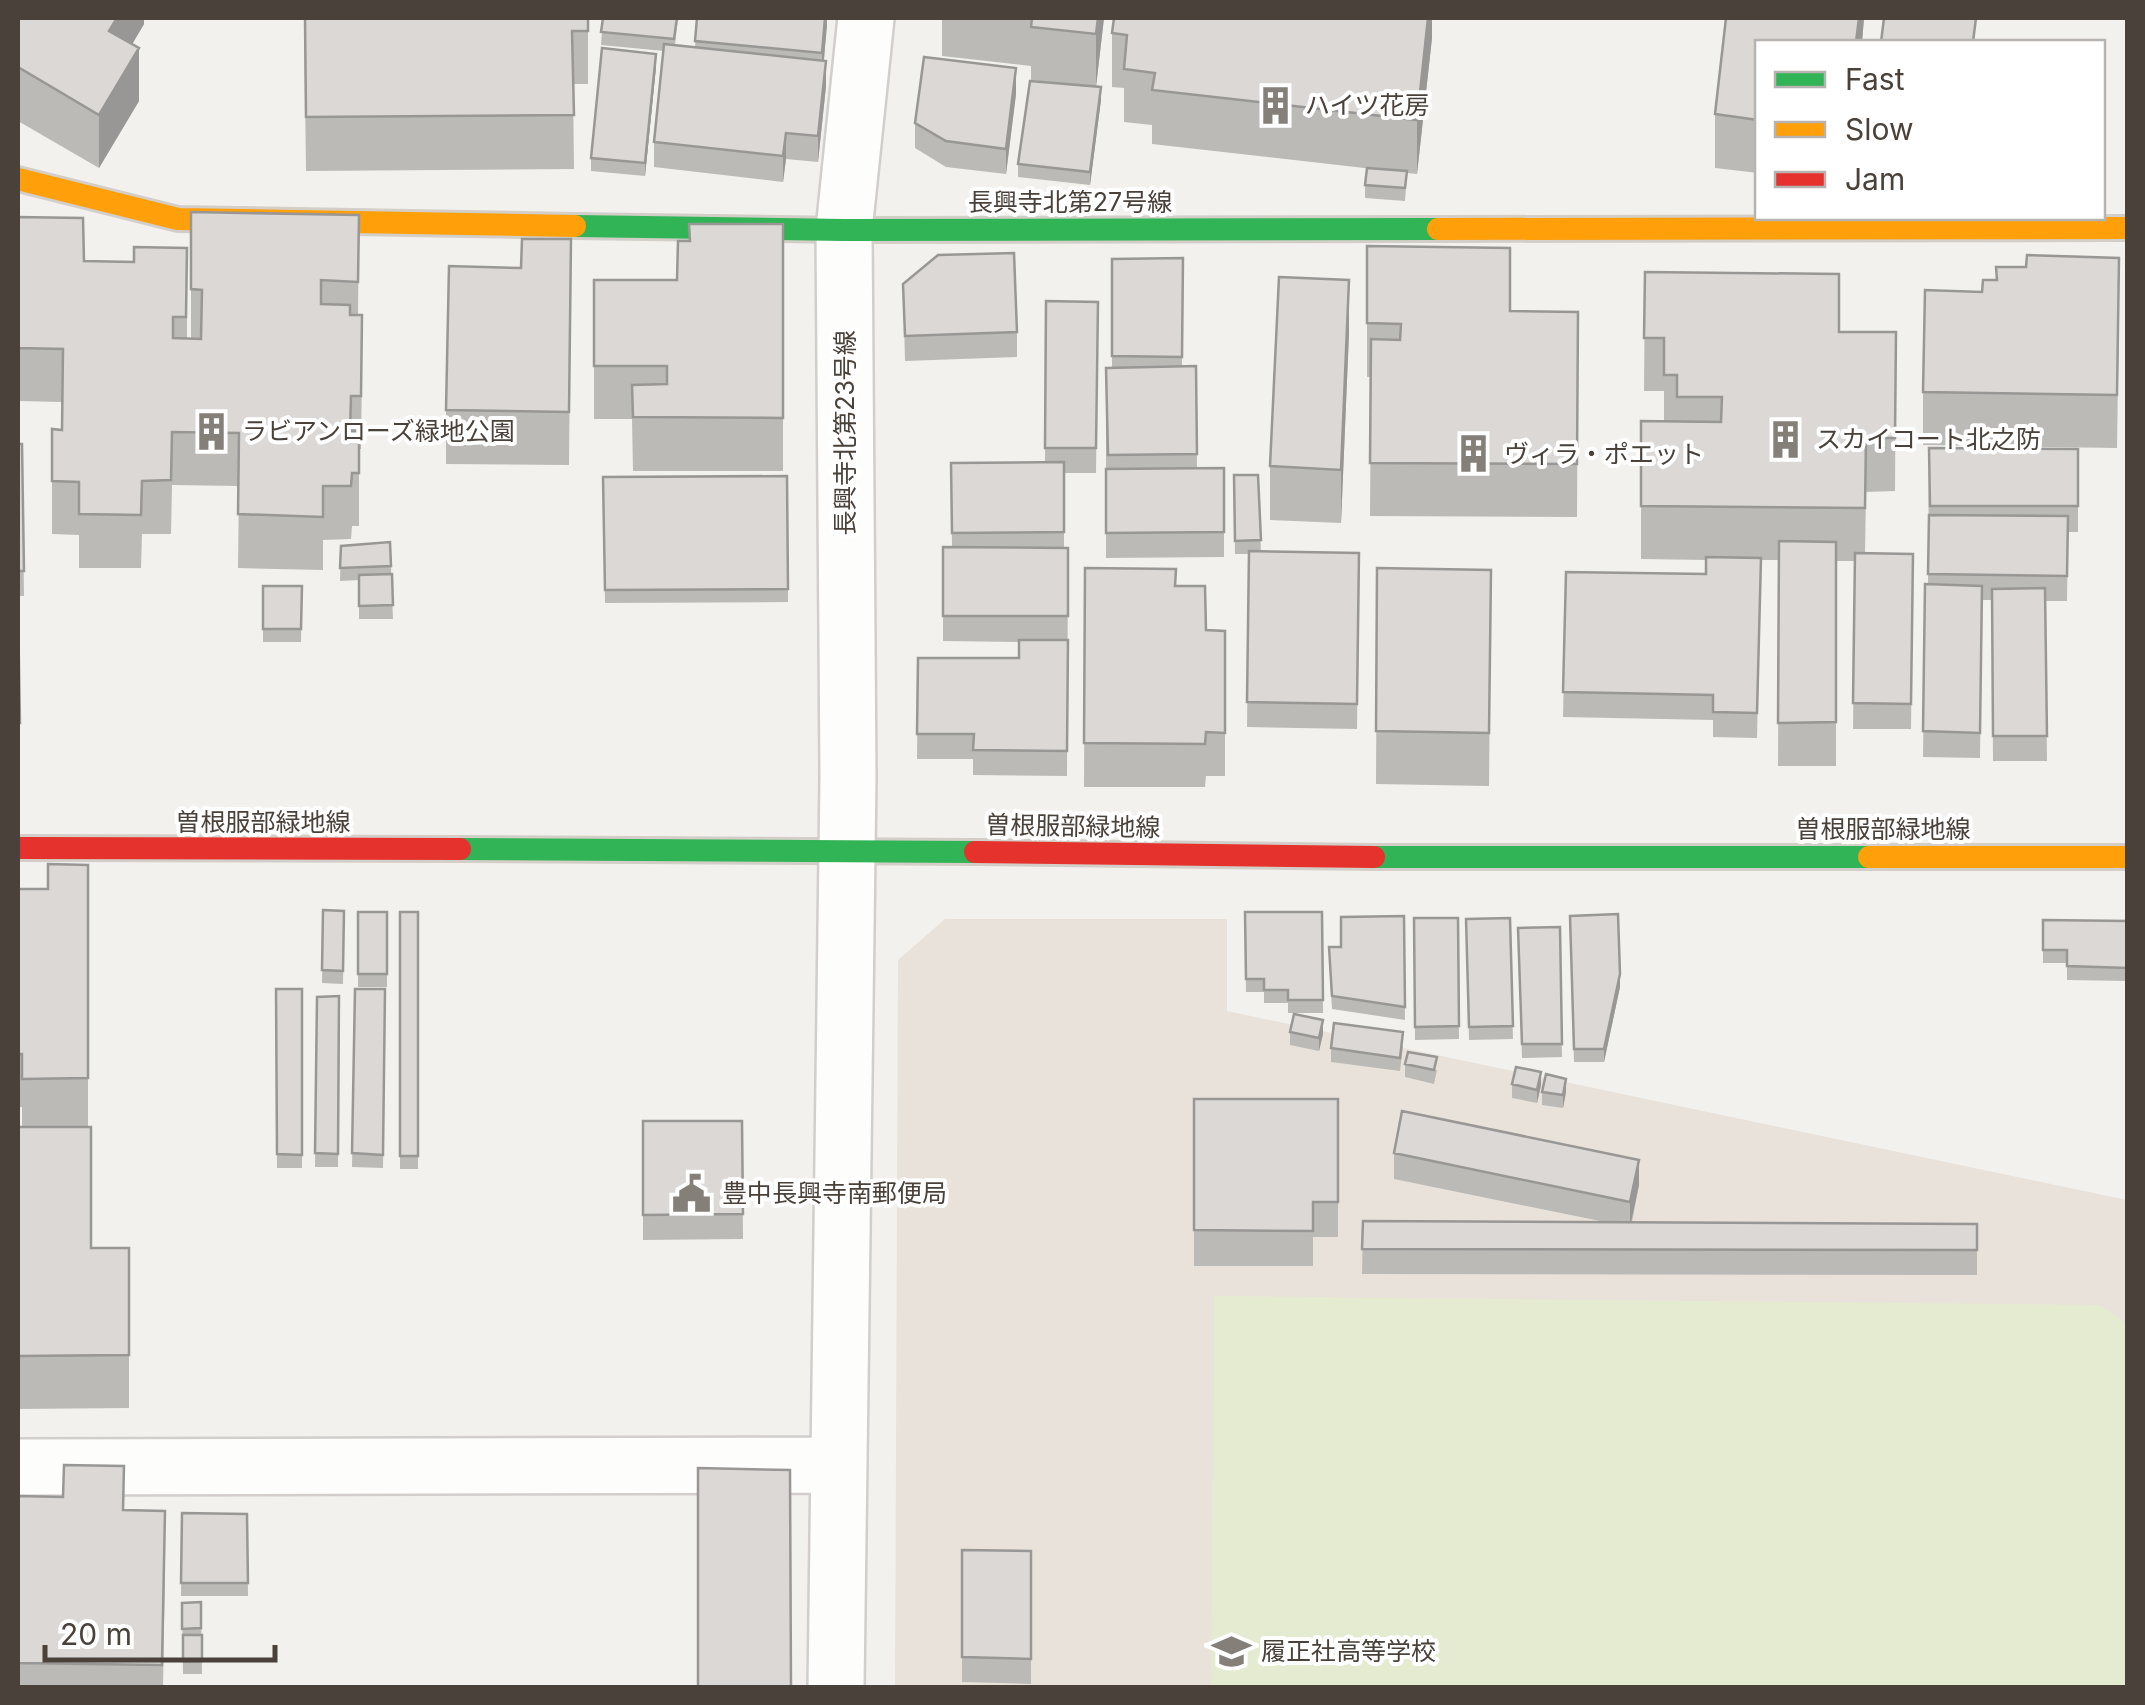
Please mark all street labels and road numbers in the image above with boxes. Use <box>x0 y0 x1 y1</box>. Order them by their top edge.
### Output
street label: 長興寺北第27号線 <box>968 187 1172 217</box>
street label: 長興寺北第23号線 <box>830 330 860 536</box>
street label: 曽根服部緑地線 <box>175 807 351 837</box>
street label: 曽根服部緑地線 <box>985 809 1161 843</box>
street label: 曽根服部緑地線 <box>1795 814 1971 844</box>

